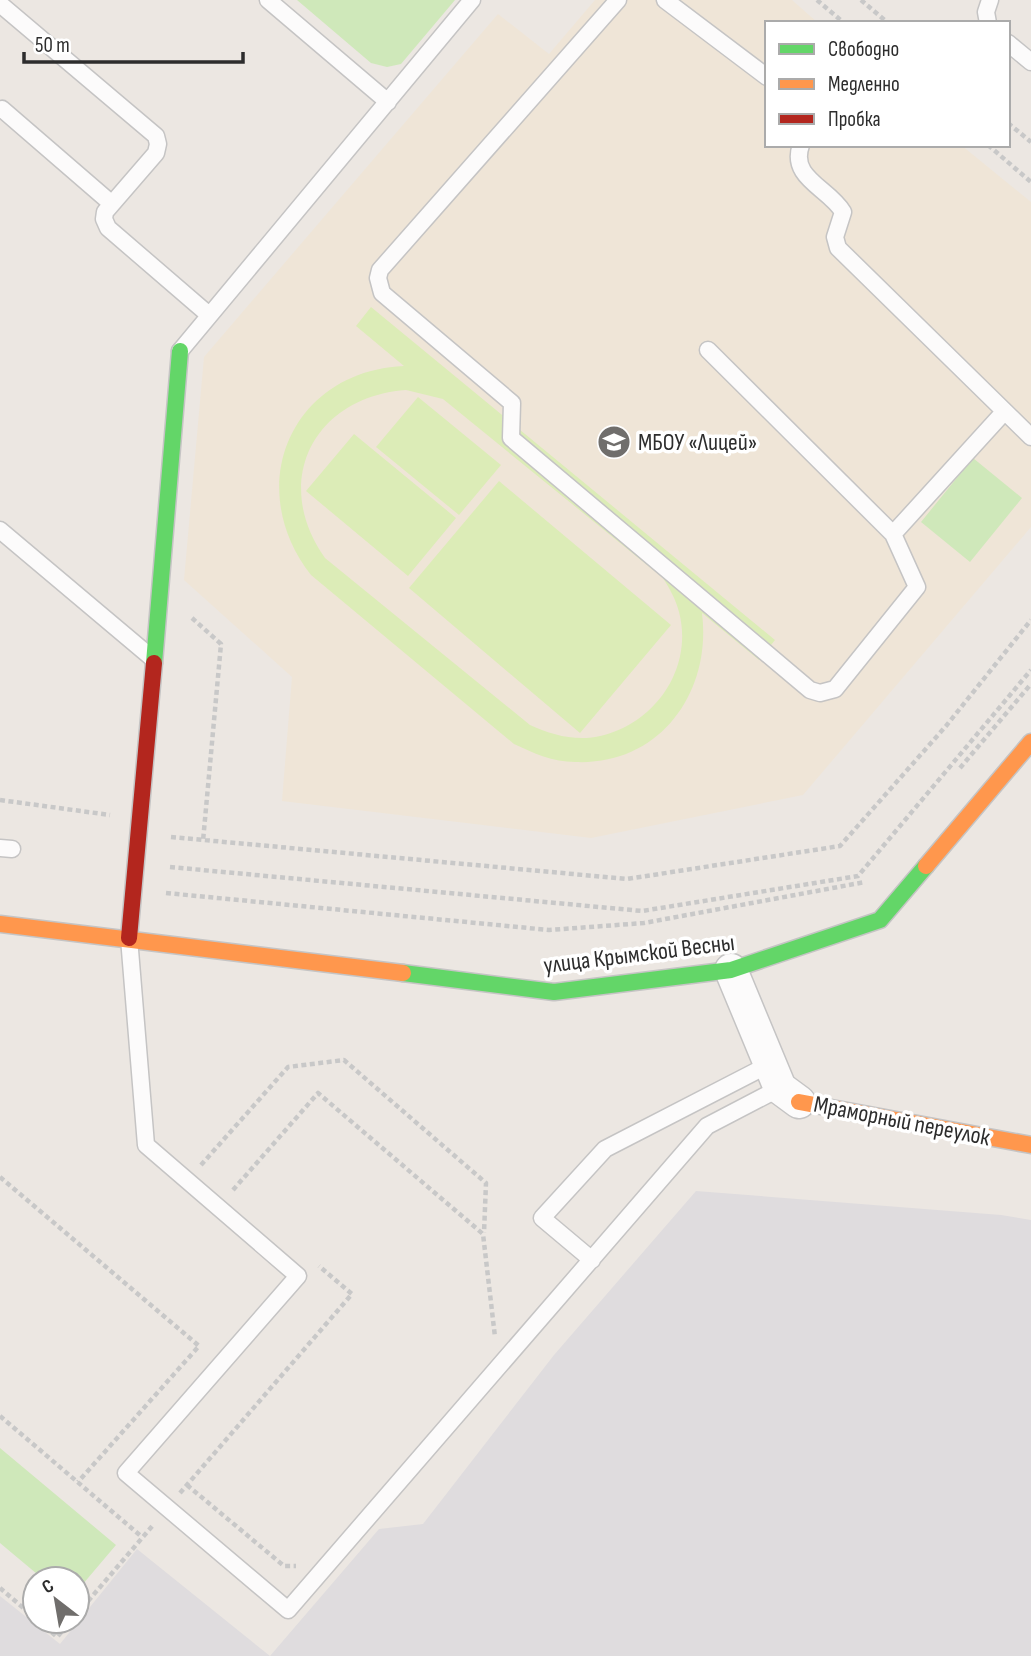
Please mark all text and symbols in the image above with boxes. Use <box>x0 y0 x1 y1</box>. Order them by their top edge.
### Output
scale bar <box>24 21 243 65</box>
legend <box>765 21 1010 147</box>
text: 50 m <box>35 33 70 58</box>
text: Свободно <box>828 37 899 62</box>
text: Медленно <box>828 72 900 97</box>
text: Пробка <box>828 107 881 132</box>
school or university icon: МБОУ «Лицей» <box>595 423 633 461</box>
place label: МБОУ «Лицей» <box>638 428 757 457</box>
street label: улица Крымской Весны <box>542 928 736 980</box>
street label: Мраморный переулок <box>812 1090 993 1152</box>
north arrow <box>21 1565 91 1635</box>
text: С <box>38 1574 58 1599</box>

